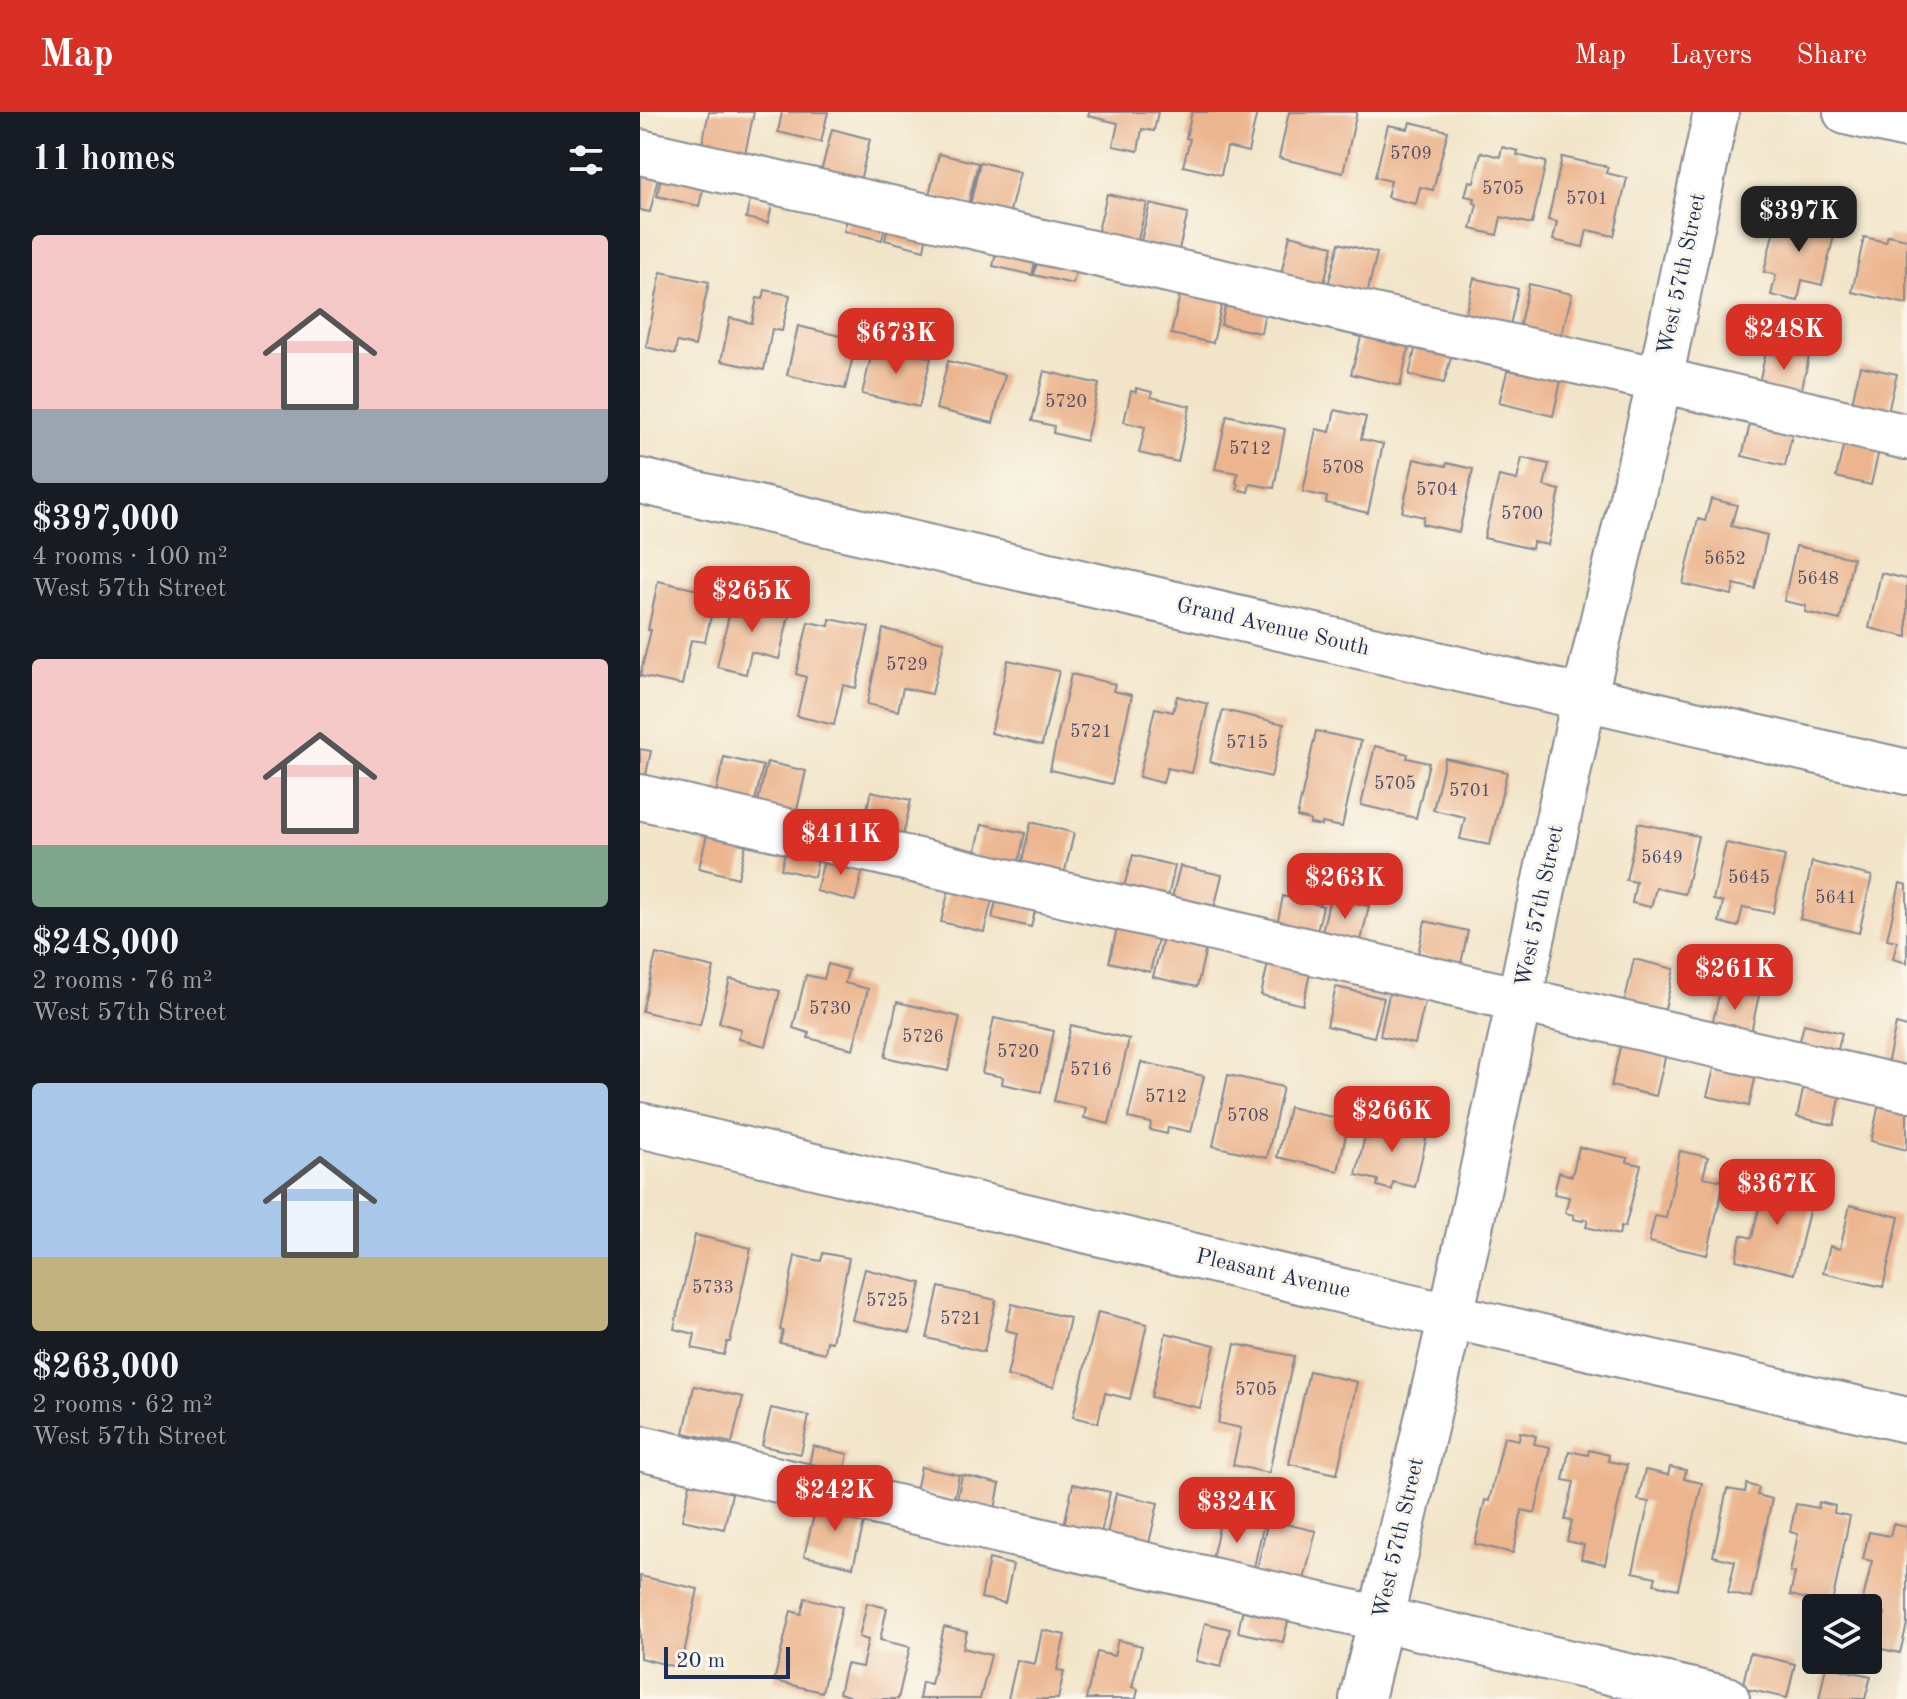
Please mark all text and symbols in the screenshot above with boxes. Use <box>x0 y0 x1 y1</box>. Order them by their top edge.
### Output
text: Map <box>40 37 114 75</box>
text: Map <box>1574 42 1626 70</box>
text: Layers <box>1670 42 1752 70</box>
text: Share <box>1796 42 1867 70</box>
icon: filters <box>564 138 608 182</box>
text: 11 homes <box>32 143 175 177</box>
house number: 5709 <box>1390 145 1432 163</box>
house number: 5705 <box>1482 180 1524 198</box>
pin: $397K <box>1743 186 1855 254</box>
house number: 5701 <box>1566 190 1608 208</box>
street label: West 57th Street <box>1654 191 1710 357</box>
text: $397K <box>1759 199 1839 225</box>
icon: home <box>248 287 392 431</box>
pin: $248K <box>1728 304 1840 372</box>
pin: $673K <box>840 308 952 376</box>
text: $248K <box>1744 317 1824 343</box>
text: $673K <box>856 321 936 347</box>
house number: 5720 <box>1045 393 1087 411</box>
house number: 5712 <box>1229 440 1271 458</box>
house number: 5708 <box>1322 459 1364 477</box>
house number: 5704 <box>1416 481 1458 499</box>
text: $397,000 <box>32 503 180 537</box>
house number: 5700 <box>1501 505 1543 523</box>
text: 4 rooms · 100 m² <box>32 544 228 570</box>
house number: 5652 <box>1704 550 1746 568</box>
pin: $265K <box>696 566 808 634</box>
house number: 5648 <box>1797 570 1839 588</box>
text: West 57th Street <box>32 576 226 602</box>
text: $265K <box>712 579 792 605</box>
street label: Grand Avenue South <box>1174 594 1372 660</box>
house number: 5729 <box>886 656 928 674</box>
icon: home <box>248 711 392 855</box>
house number: 5721 <box>1070 723 1112 741</box>
house number: 5715 <box>1226 734 1268 752</box>
house number: 5705 <box>1374 775 1416 793</box>
house number: 5701 <box>1449 782 1491 800</box>
pin: $411K <box>785 809 897 877</box>
text: $411K <box>801 822 881 848</box>
street label: West 57th Street <box>1512 823 1568 989</box>
house number: 5649 <box>1641 849 1683 867</box>
pin: $263K <box>1289 853 1401 921</box>
text: $263K <box>1305 866 1385 892</box>
house number: 5645 <box>1728 869 1770 887</box>
house number: 5641 <box>1815 889 1857 907</box>
text: $248,000 <box>32 927 180 961</box>
pin: $261K <box>1679 944 1791 1012</box>
text: $261K <box>1695 957 1775 983</box>
text: 2 rooms · 76 m² <box>32 968 213 994</box>
text: West 57th Street <box>32 1000 226 1026</box>
house number: 5730 <box>809 1000 851 1018</box>
house number: 5726 <box>902 1028 944 1046</box>
house number: 5720 <box>997 1043 1039 1061</box>
house number: 5716 <box>1070 1061 1112 1079</box>
pin: $266K <box>1336 1086 1448 1154</box>
house number: 5712 <box>1145 1088 1187 1106</box>
text: $266K <box>1352 1099 1432 1125</box>
house number: 5708 <box>1227 1107 1269 1125</box>
icon: home <box>248 1135 392 1279</box>
pin: $367K <box>1721 1159 1833 1227</box>
text: $367K <box>1737 1172 1817 1198</box>
street label: Pleasant Avenue <box>1194 1246 1352 1302</box>
house number: 5733 <box>692 1279 734 1297</box>
house number: 5725 <box>866 1292 908 1310</box>
house number: 5721 <box>940 1310 982 1328</box>
text: $263,000 <box>32 1351 180 1385</box>
house number: 5705 <box>1235 1381 1277 1399</box>
text: 2 rooms · 62 m² <box>32 1392 213 1418</box>
text: West 57th Street <box>32 1424 226 1450</box>
street label: West 57th Street <box>1370 1455 1428 1621</box>
pin: $242K <box>779 1465 891 1533</box>
pin: $324K <box>1181 1477 1293 1545</box>
text: $242K <box>795 1478 875 1504</box>
text: $324K <box>1197 1490 1277 1516</box>
map controls <box>1802 1594 1882 1674</box>
button: layers <box>1802 1594 1882 1674</box>
scale bar <box>664 1643 790 1679</box>
text: 20 m <box>676 1650 725 1672</box>

